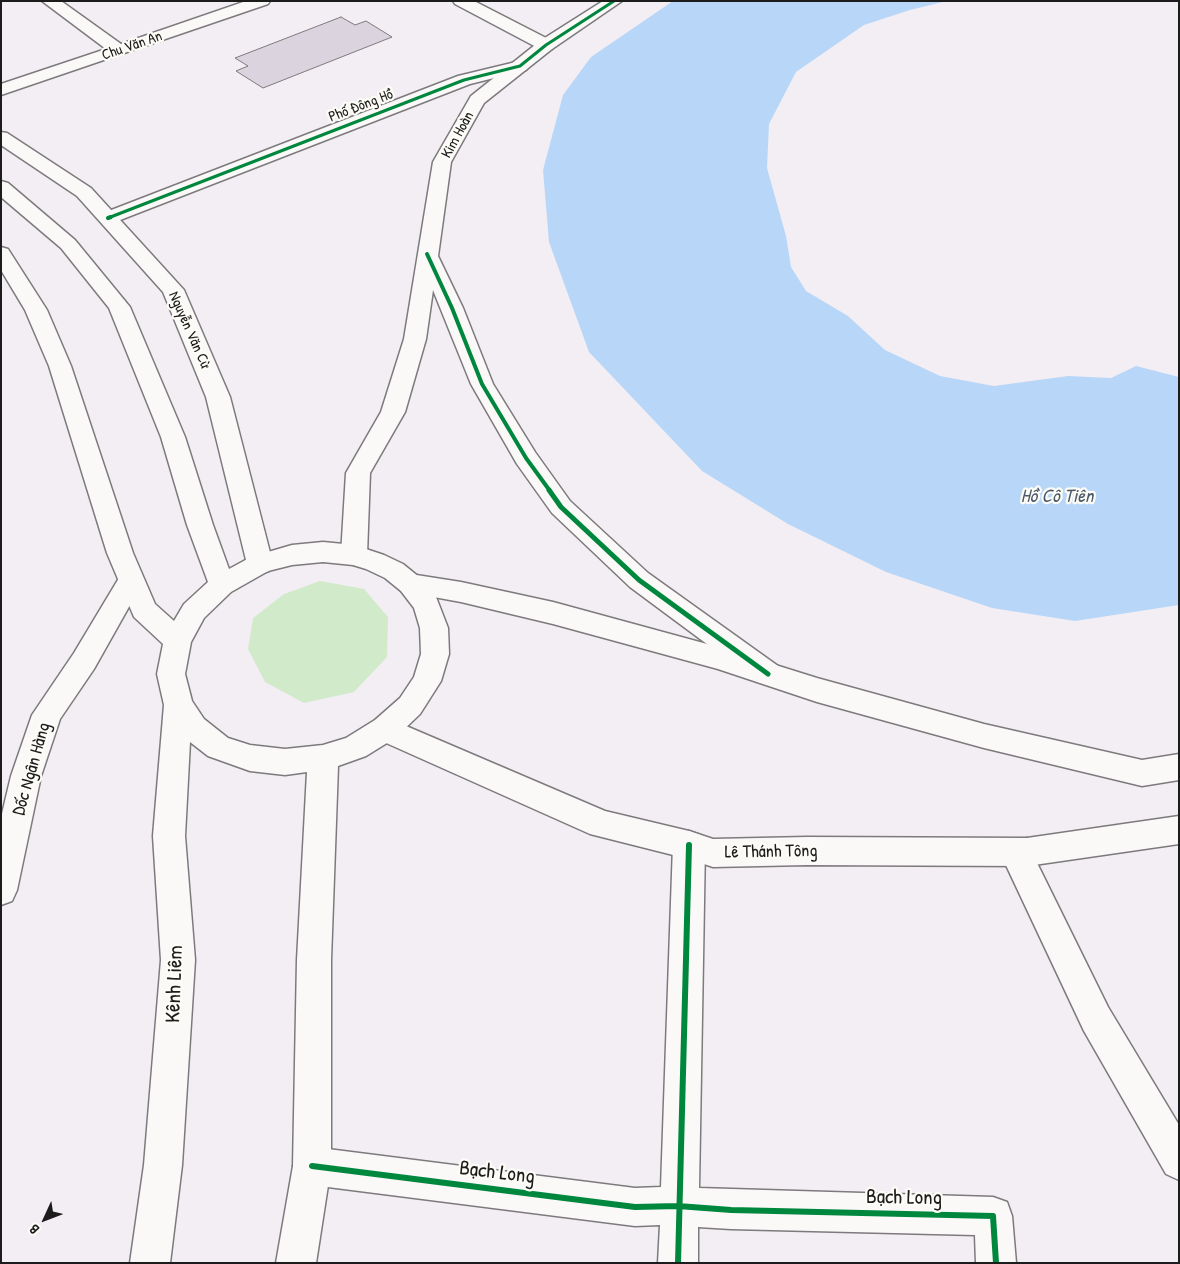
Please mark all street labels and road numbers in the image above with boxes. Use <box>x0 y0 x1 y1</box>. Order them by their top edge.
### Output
street label: Chu Văn An <box>99 27 165 65</box>
street label: Phố Đông Hồ <box>326 86 396 126</box>
street label: Kim Hoàn <box>438 109 478 161</box>
street label: Nguyễn Văn Cừ <box>164 289 214 371</box>
street label: Dốc Ngân Hàng <box>8 720 56 818</box>
street label: Lê Thánh Tông <box>724 840 818 864</box>
street label: Kênh Liêm <box>161 945 189 1023</box>
street label: Bạch Long <box>458 1156 536 1190</box>
street label: Bạch Long <box>866 1185 942 1211</box>

